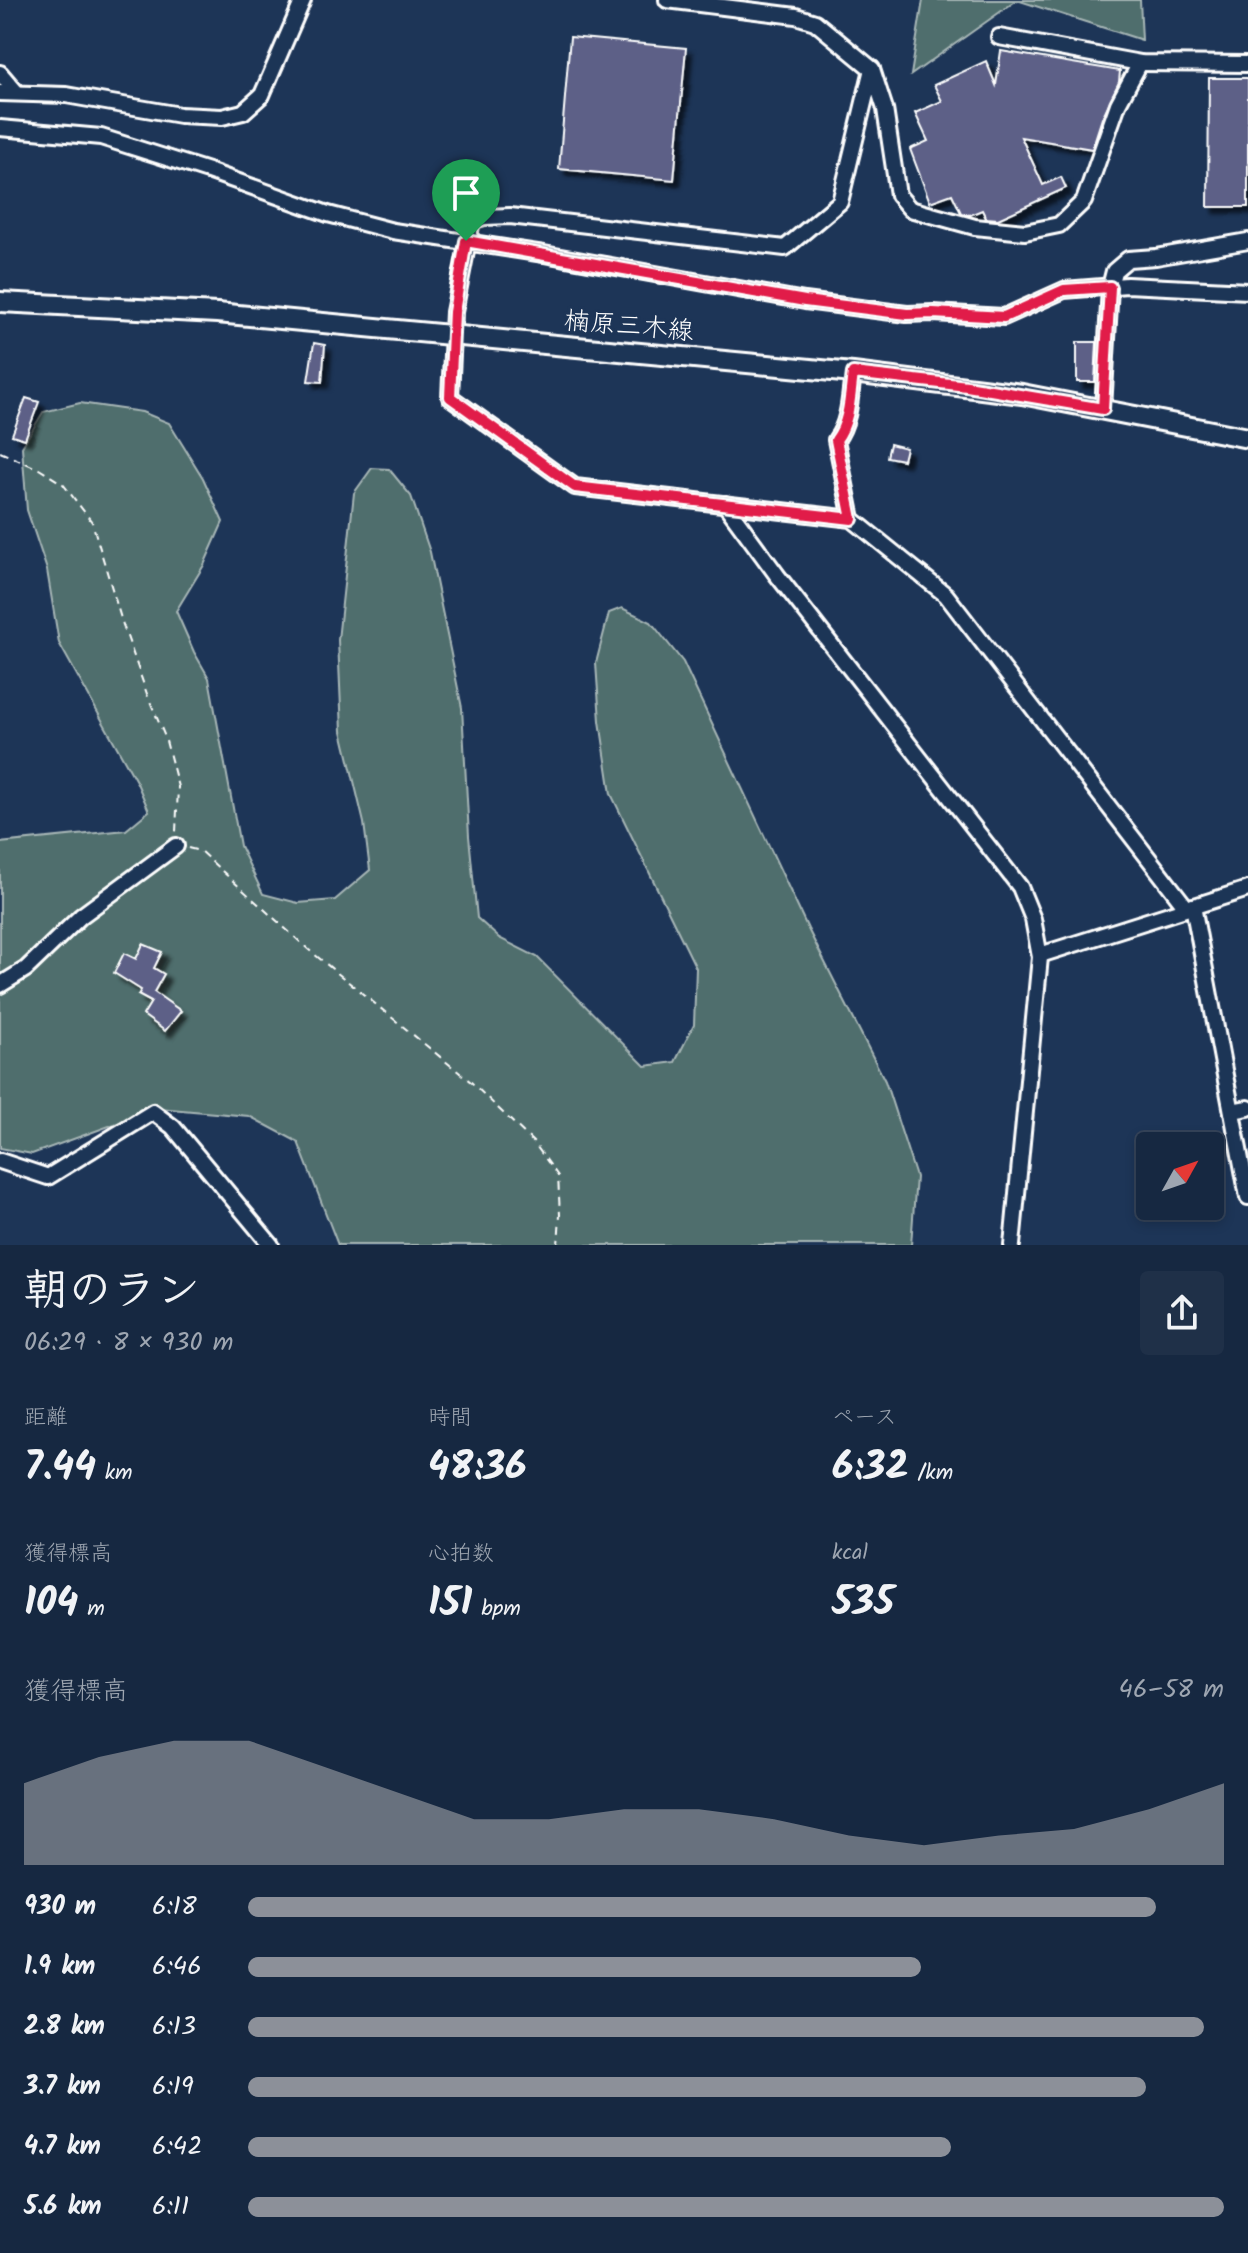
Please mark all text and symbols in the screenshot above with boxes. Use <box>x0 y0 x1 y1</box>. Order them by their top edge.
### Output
pin <box>432 159 500 241</box>
icon: arrive <box>444 171 488 215</box>
street label: 楠原三木線 <box>562 300 695 354</box>
north arrow <box>1136 1132 1224 1220</box>
map controls <box>1136 1132 1224 1220</box>
text: 朝のラン <box>24 1257 200 1327</box>
button: share <box>1140 1271 1224 1355</box>
text: 06:29 · 8 × 930 m <box>24 1322 234 1364</box>
text: 距離 <box>24 1401 68 1436</box>
text: 時間 <box>428 1401 472 1436</box>
text: ペース <box>832 1401 897 1436</box>
text: 7.44 <box>24 1436 96 1500</box>
text: 48:36 <box>428 1436 527 1500</box>
text: 6:32 <box>832 1436 909 1500</box>
text: km <box>96 1456 133 1491</box>
text: /km <box>909 1456 953 1491</box>
text: kcal <box>832 1536 868 1571</box>
text: 獲得標高 <box>24 1537 112 1572</box>
text: 心拍数 <box>428 1537 494 1572</box>
text: 535 <box>832 1571 894 1635</box>
text: 104 <box>24 1572 78 1636</box>
text: 151 <box>428 1572 472 1636</box>
text: m <box>78 1592 105 1627</box>
text: bpm <box>472 1592 521 1627</box>
text: 46–58 m <box>1119 1669 1224 1711</box>
text: 獲得標高 <box>24 1671 128 1713</box>
text: 930 m <box>24 1886 96 1928</box>
text: 6:18 <box>152 1886 197 1928</box>
text: 1.9 km <box>24 1946 95 1988</box>
text: 6:46 <box>152 1946 202 1988</box>
text: 2.8 km <box>24 2006 105 2048</box>
text: 6:13 <box>152 2006 196 2048</box>
text: 3.7 km <box>24 2066 101 2108</box>
text: 6:19 <box>152 2066 194 2108</box>
text: 4.7 km <box>24 2126 101 2168</box>
text: 6:42 <box>152 2126 202 2168</box>
text: 5.6 km <box>24 2186 102 2228</box>
text: 6:11 <box>152 2186 189 2228</box>

